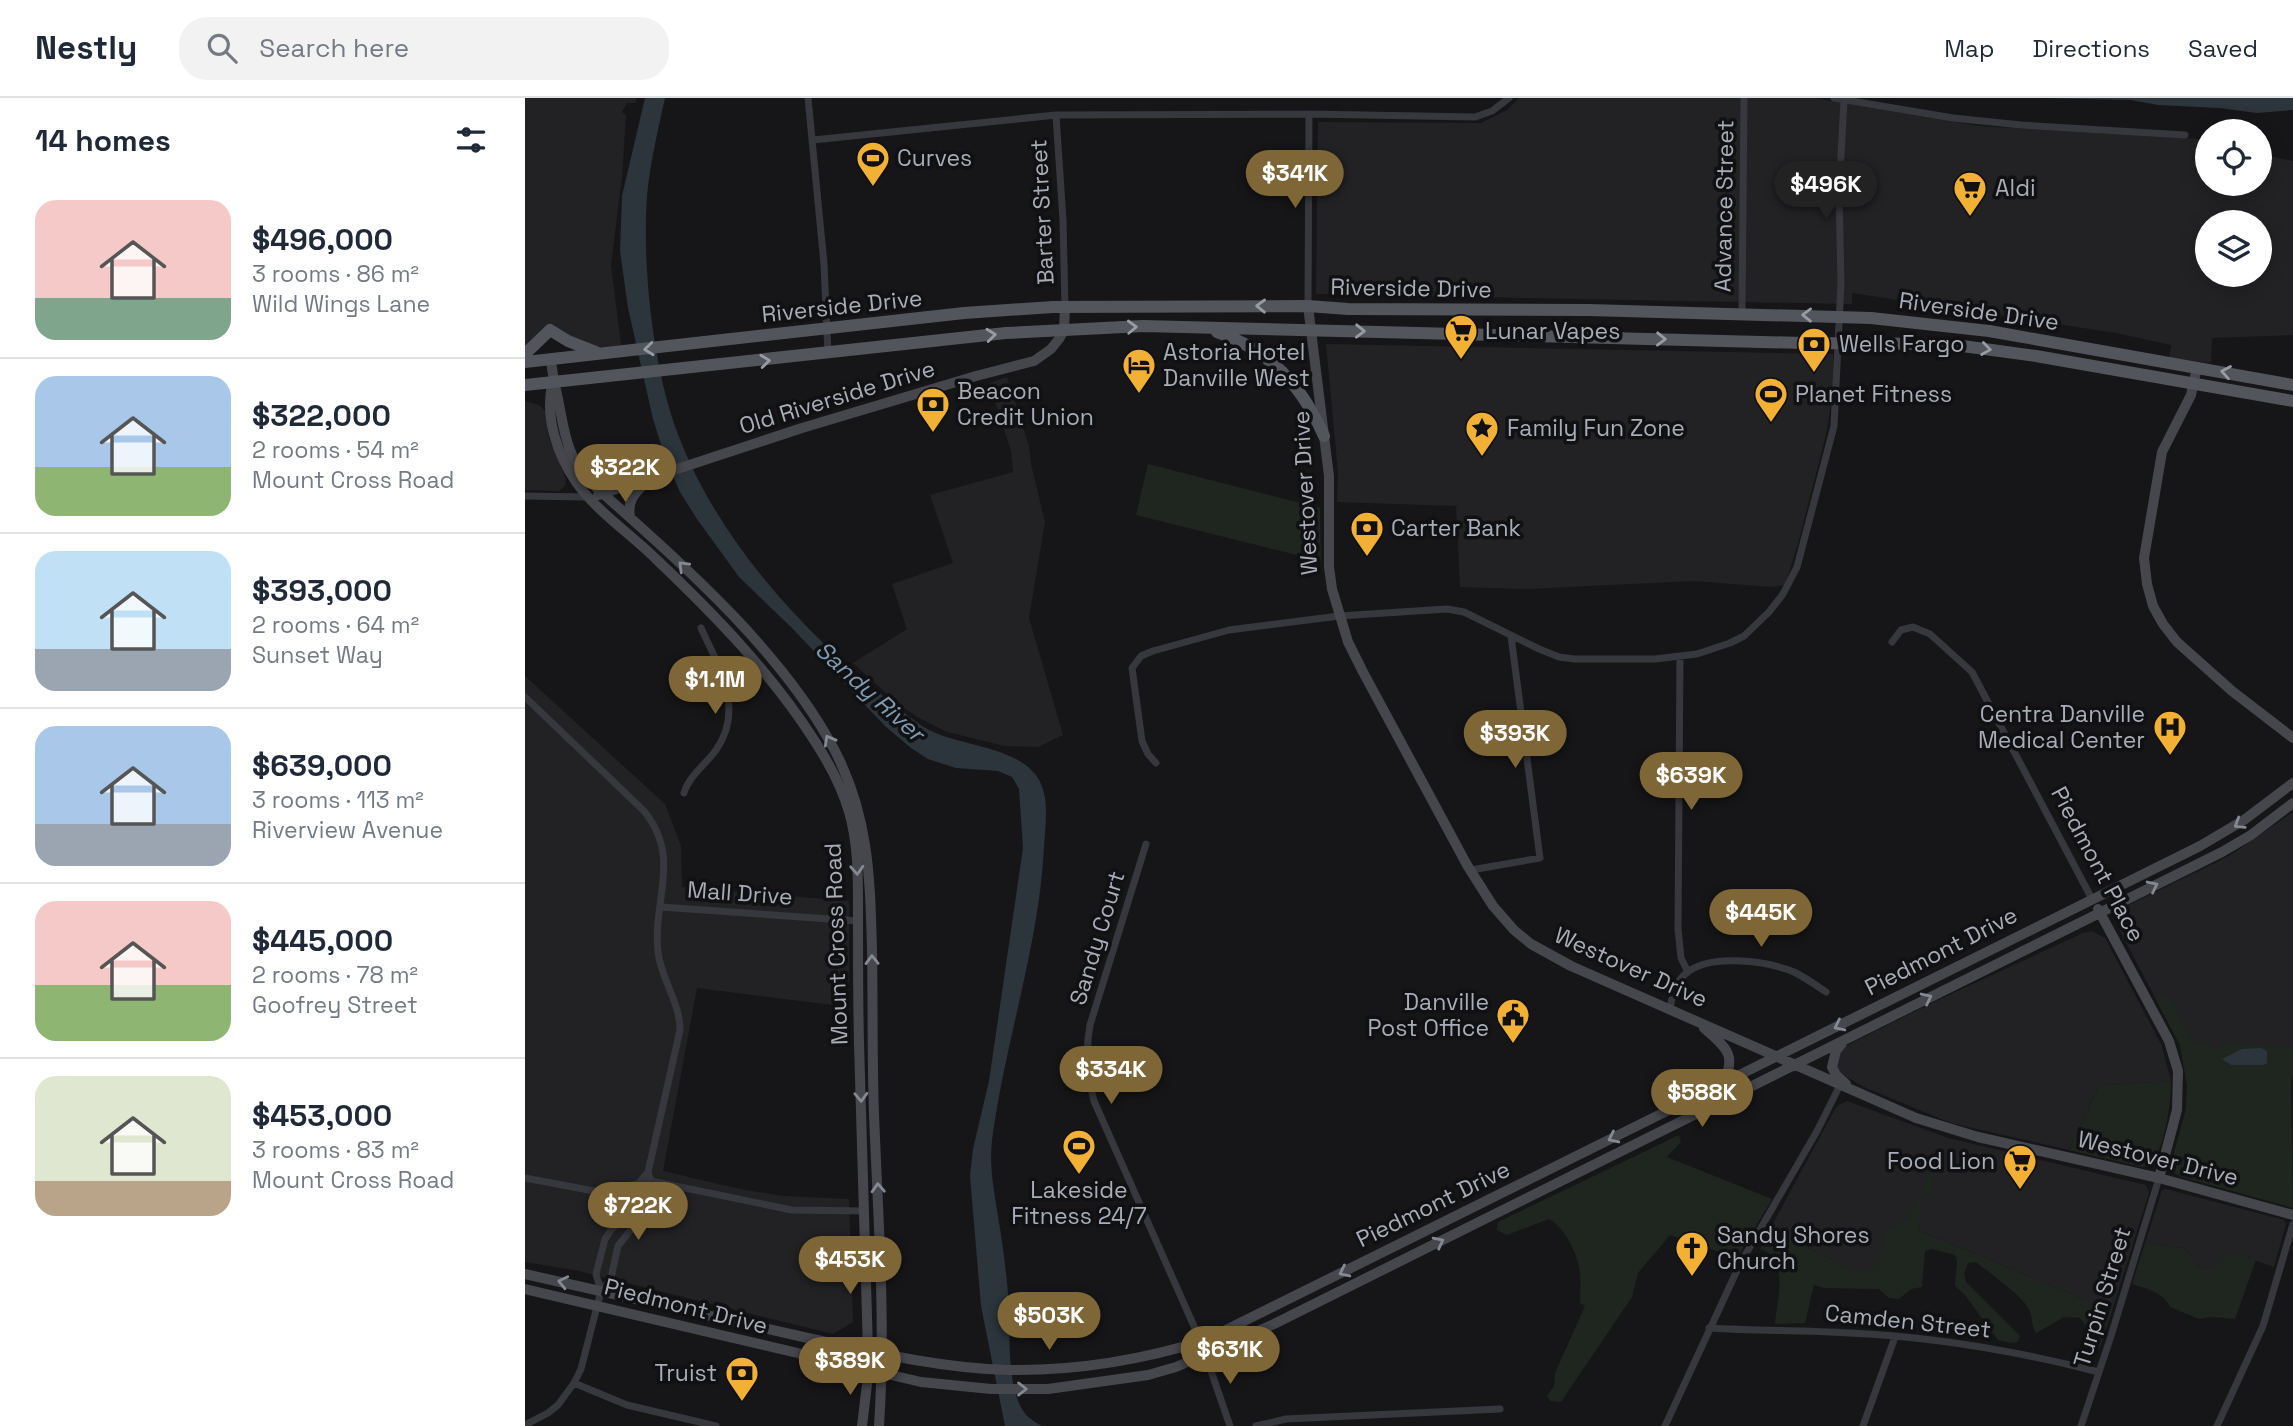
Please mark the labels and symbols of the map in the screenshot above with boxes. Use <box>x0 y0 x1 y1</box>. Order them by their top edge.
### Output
street label: Advance Street <box>1707 120 1741 292</box>
street label: Barter Street <box>1023 138 1061 286</box>
sports icon: Curves <box>854 139 892 188</box>
place label: Curves <box>897 143 972 173</box>
pin: $341K <box>1246 150 1344 210</box>
pin: $496K <box>1777 162 1875 221</box>
supermarket icon: Aldi <box>1951 169 1989 218</box>
place label: Aldi <box>1995 173 2036 203</box>
street label: Riverside Drive <box>1330 272 1492 304</box>
street label: Riverside Drive <box>760 283 924 329</box>
street label: Riverside Drive <box>1897 285 2061 337</box>
one-way arrow <box>1255 298 1266 314</box>
one-way arrow <box>1801 307 1812 323</box>
supermarket icon: Lunar Vapes <box>1442 312 1480 361</box>
place label: Lunar Vapes <box>1485 316 1620 346</box>
one-way arrow <box>1127 319 1138 334</box>
one-way arrow <box>1355 323 1365 339</box>
bank icon: Wells Fargo <box>1795 325 1833 374</box>
one-way arrow <box>985 328 996 343</box>
place label: Wells Fargo <box>1839 329 1964 359</box>
one-way arrow <box>1656 331 1666 347</box>
place label: Astoria Hotel Danville West <box>1163 337 1310 393</box>
one-way arrow <box>643 341 654 356</box>
one-way arrow <box>1980 342 1991 357</box>
hotel icon: Astoria Hotel Danville West <box>1120 346 1158 395</box>
street label: Old Riverside Drive <box>736 353 938 441</box>
one-way arrow <box>759 353 770 368</box>
one-way arrow <box>2220 366 2232 381</box>
sports icon: Planet Fitness <box>1752 375 1790 424</box>
place label: Beacon Credit Union <box>957 376 1094 432</box>
place label: Planet Fitness <box>1795 379 1952 409</box>
bank icon: Beacon Credit Union <box>914 385 952 434</box>
place icon: Family Fun Zone <box>1463 409 1501 458</box>
street label: Westover Drive <box>1286 410 1324 576</box>
place label: Family Fun Zone <box>1507 413 1685 443</box>
pin: $322K <box>576 444 674 504</box>
bank icon: Carter Bank <box>1348 509 1386 558</box>
place label: Carter Bank <box>1391 513 1521 543</box>
one-way arrow <box>678 562 691 575</box>
water label: Sandy River <box>809 634 933 750</box>
pin: $1.1M <box>666 656 764 716</box>
place label: Centra Danville Medical Center <box>1978 699 2145 755</box>
hospital icon: Centra Danville Medical Center <box>2151 708 2189 757</box>
pin: $393K <box>1466 710 1564 770</box>
one-way arrow <box>824 735 837 748</box>
pin: $639K <box>1642 752 1740 812</box>
street label: Piedmont Place <box>2044 781 2152 947</box>
one-way arrow <box>2233 815 2246 828</box>
street label: Mount Cross Road <box>817 842 855 1046</box>
one-way arrow <box>850 865 865 876</box>
street label: Sandy Court <box>1062 867 1132 1009</box>
street label: Mall Drive <box>686 874 794 912</box>
one-way arrow <box>2146 880 2158 894</box>
pin: $445K <box>1712 890 1810 949</box>
street label: Piedmont Drive <box>1860 900 2022 1002</box>
street label: Westover Drive <box>1550 920 1712 1014</box>
one-way arrow <box>864 955 880 965</box>
place label: Danville Post Office <box>1368 987 1489 1043</box>
one-way arrow <box>1920 993 1933 1007</box>
public building icon: Danville Post Office <box>1494 996 1532 1045</box>
one-way arrow <box>1834 1017 1846 1031</box>
pin: $334K <box>1062 1046 1160 1106</box>
pin: $588K <box>1653 1070 1751 1129</box>
one-way arrow <box>853 1092 868 1103</box>
street label: Westover Drive <box>2075 1124 2241 1192</box>
sports icon: Lakeside Fitness 24/7 <box>1060 1127 1098 1176</box>
one-way arrow <box>1608 1129 1620 1143</box>
supermarket icon: Food Lion <box>2001 1142 2039 1191</box>
place label: Food Lion <box>1887 1146 1995 1176</box>
street label: Piedmont Drive <box>1351 1154 1515 1254</box>
place label: Lakeside Fitness 24/7 <box>1011 1175 1147 1231</box>
pin: $722K <box>589 1182 687 1242</box>
one-way arrow <box>870 1182 885 1193</box>
place label: Sandy Shores Church <box>1717 1220 1870 1276</box>
street label: Turpin Street <box>2066 1223 2138 1371</box>
church icon: Sandy Shores Church <box>1673 1229 1711 1278</box>
pin: $453K <box>801 1236 899 1296</box>
one-way arrow <box>1432 1237 1444 1251</box>
one-way arrow <box>1339 1264 1351 1278</box>
street label: Piedmont Drive <box>601 1271 771 1341</box>
one-way arrow <box>557 1276 569 1291</box>
pin: $503K <box>1000 1292 1098 1352</box>
street label: Camden Street <box>1824 1297 1992 1345</box>
pin: $631K <box>1181 1326 1279 1386</box>
pin: $389K <box>801 1338 899 1397</box>
bank icon: Truist <box>723 1354 761 1403</box>
place label: Truist <box>654 1358 717 1388</box>
one-way arrow <box>1017 1381 1027 1397</box>

